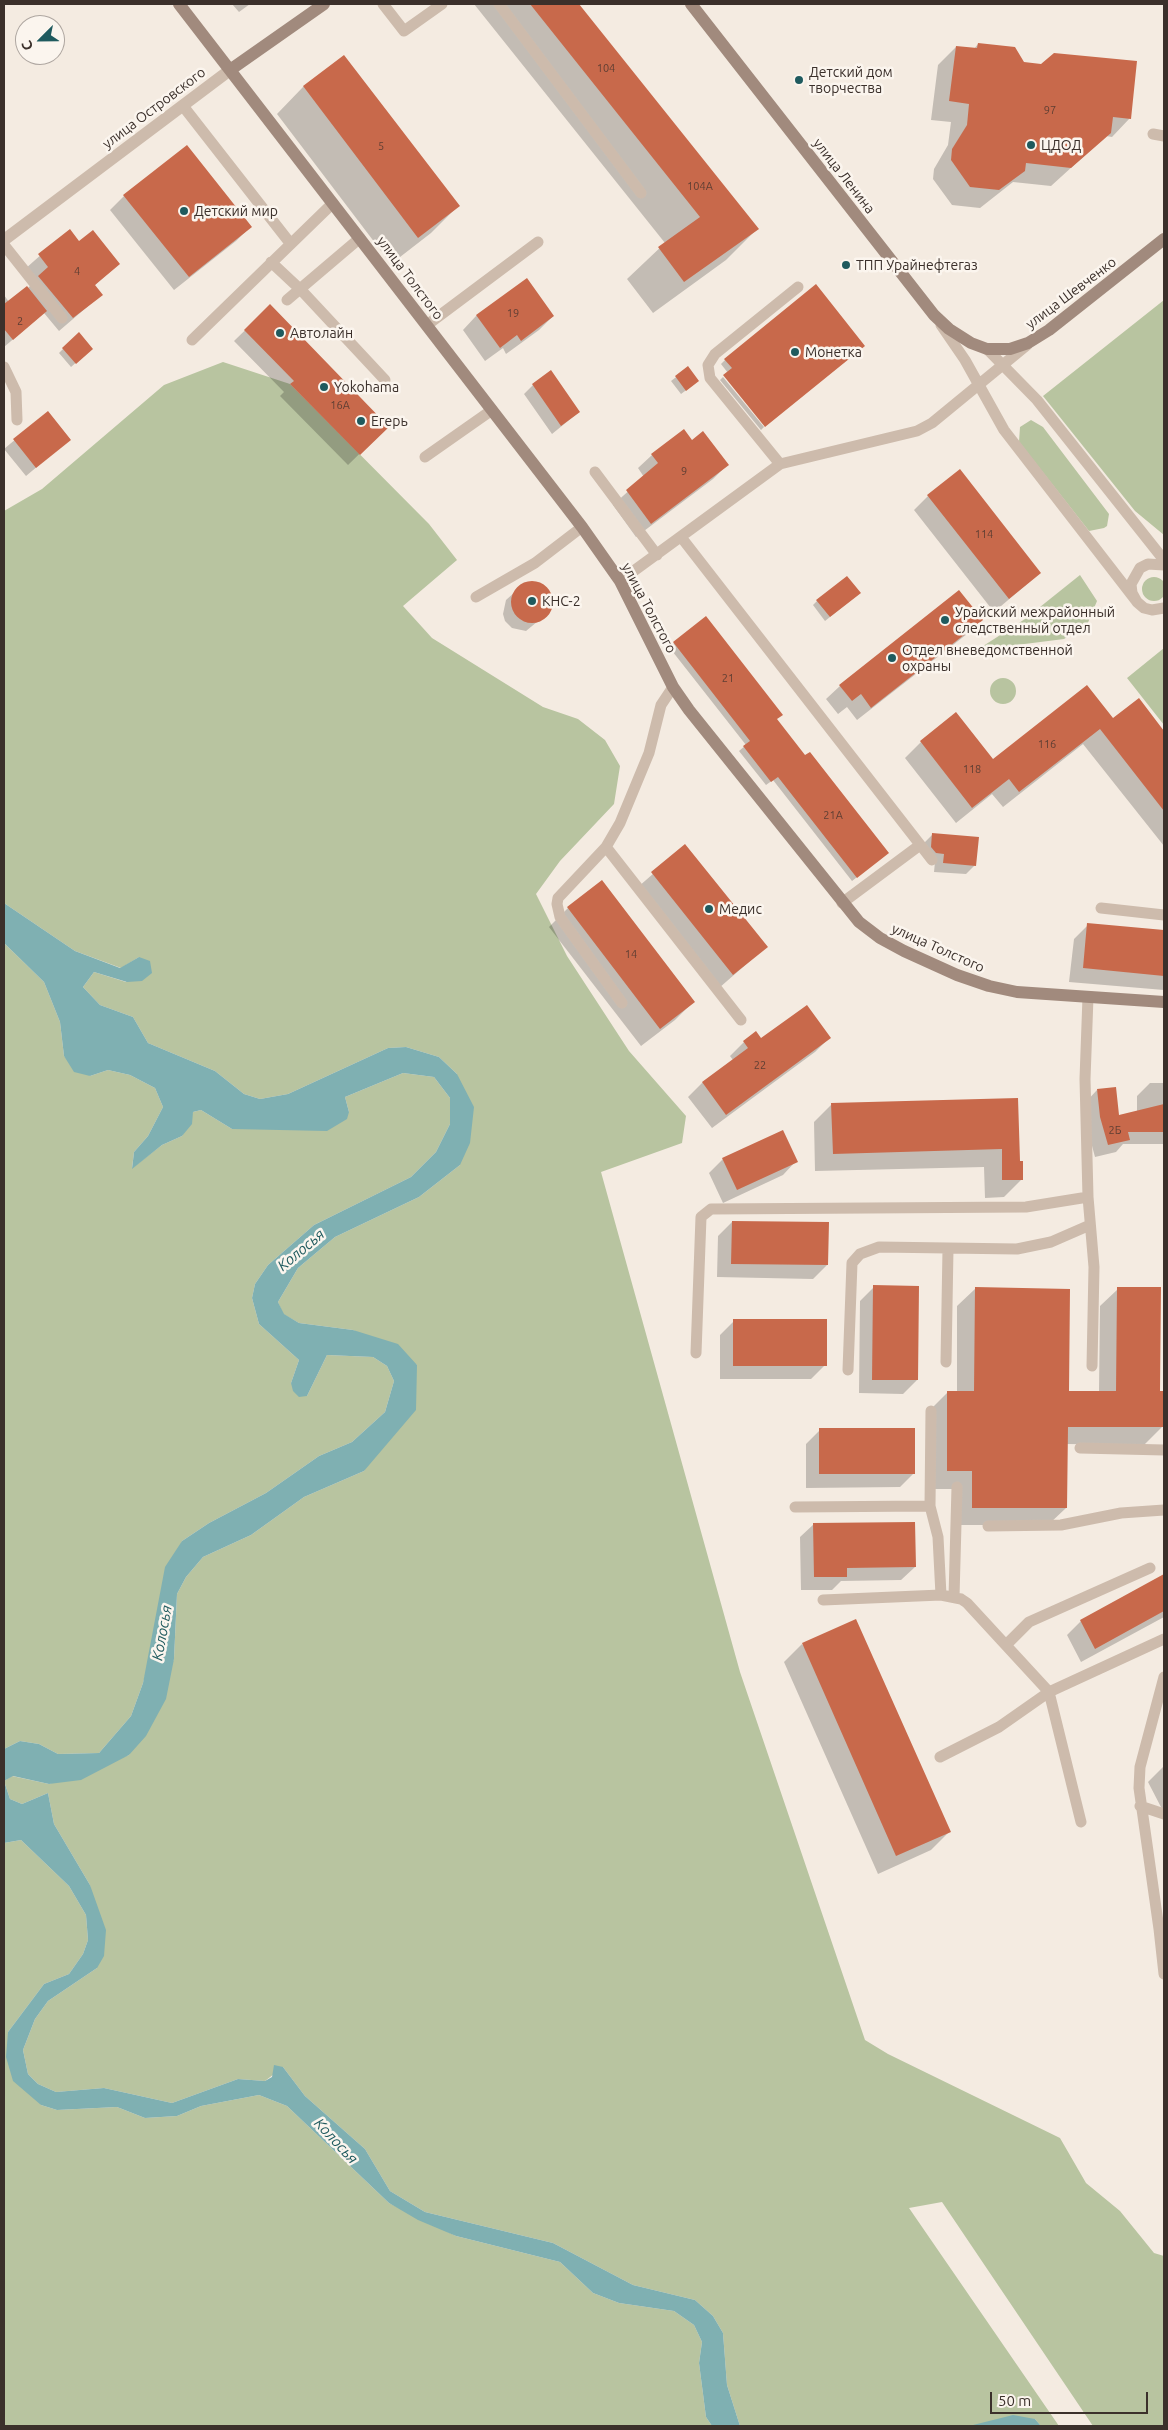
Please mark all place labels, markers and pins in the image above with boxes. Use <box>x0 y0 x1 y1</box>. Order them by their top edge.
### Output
place label: Детский дом творчества <box>809 64 893 96</box>
marker: Детский дом творчества <box>793 74 805 86</box>
place label: ЦДОД <box>1041 137 1081 153</box>
marker: ЦДОД <box>1025 139 1037 151</box>
place label: Детский мир <box>194 203 278 219</box>
marker: Детский мир <box>178 205 190 217</box>
place label: ТПП Урайнефтегаз <box>856 257 978 273</box>
marker: ТПП Урайнефтегаз <box>840 259 852 271</box>
place label: Автолайн <box>290 325 353 341</box>
marker: Автолайн <box>274 327 286 339</box>
place label: Монетка <box>805 344 862 360</box>
marker: Монетка <box>789 346 801 358</box>
place label: Yokohama <box>334 379 399 395</box>
marker: Yokohama <box>318 381 330 393</box>
place label: Егерь <box>371 413 408 429</box>
marker: Егерь <box>355 415 367 427</box>
place label: КНС-2 <box>542 593 581 609</box>
marker: КНС-2 <box>526 595 538 607</box>
place label: Урайский межрайонный следственный отдел <box>955 604 1115 636</box>
marker: Урайский межрайонный следственный отдел <box>939 614 951 626</box>
place label: Отдел вневедомственной охраны <box>902 642 1073 674</box>
marker: Отдел вневедомственной охраны <box>886 652 898 664</box>
place label: Медис <box>719 901 762 917</box>
marker: Медис <box>703 903 715 915</box>

